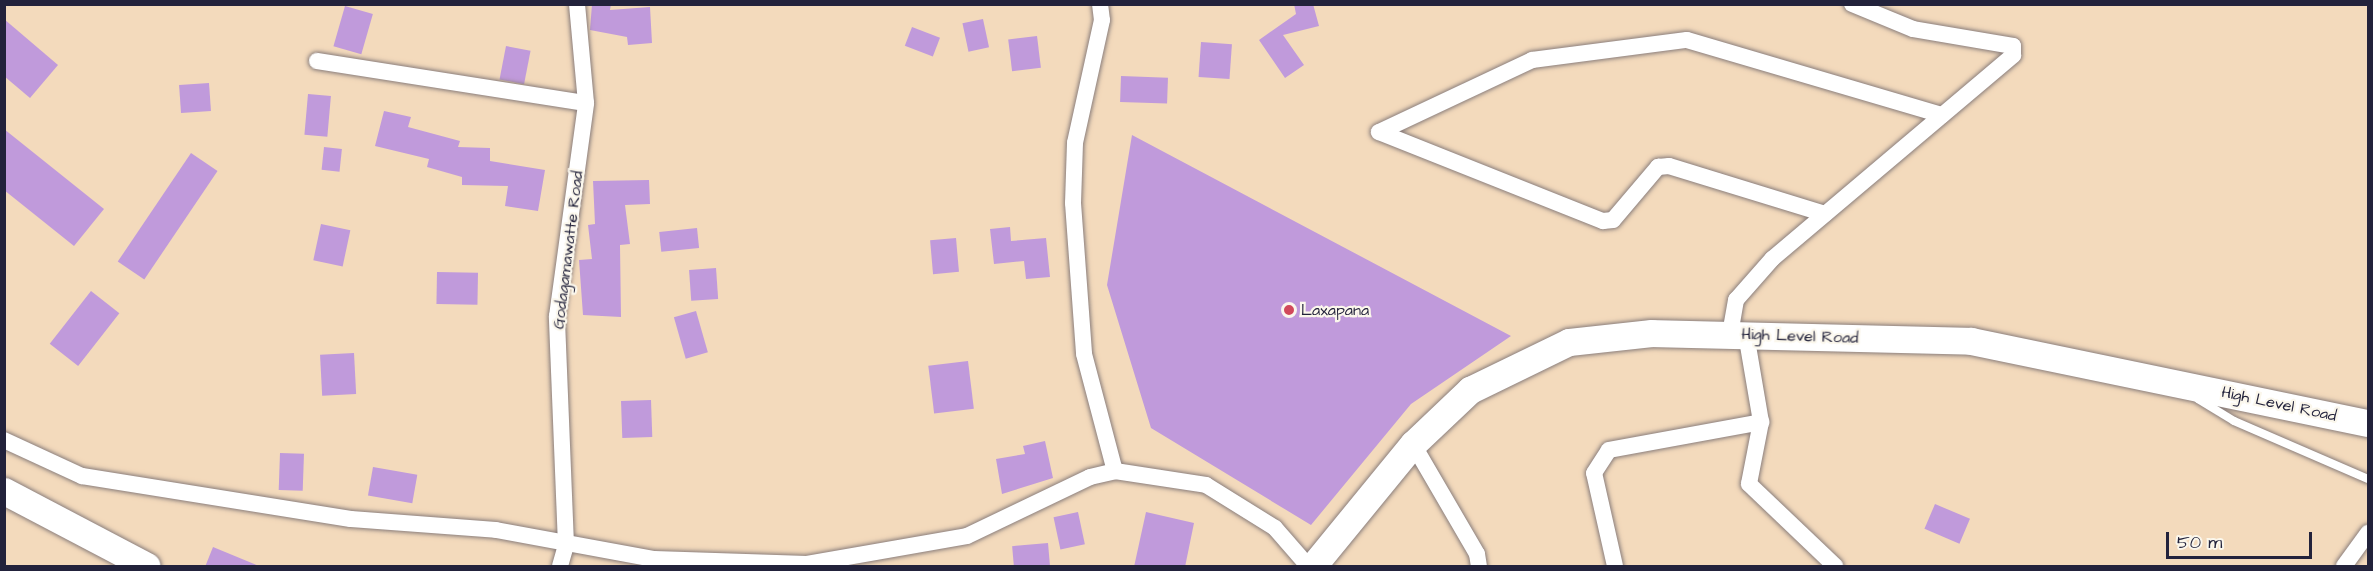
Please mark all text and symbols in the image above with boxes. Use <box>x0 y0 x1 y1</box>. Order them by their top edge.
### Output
street label: Godagamawatte Road <box>549 170 587 330</box>
place label: Laxapana <box>1301 300 1369 320</box>
marker: Laxapana <box>1282 303 1296 317</box>
street label: High Level Road <box>1741 324 1859 348</box>
street label: High Level Road <box>2220 382 2338 426</box>
scale bar <box>2169 520 2314 558</box>
text: 50 m <box>2177 530 2222 555</box>

